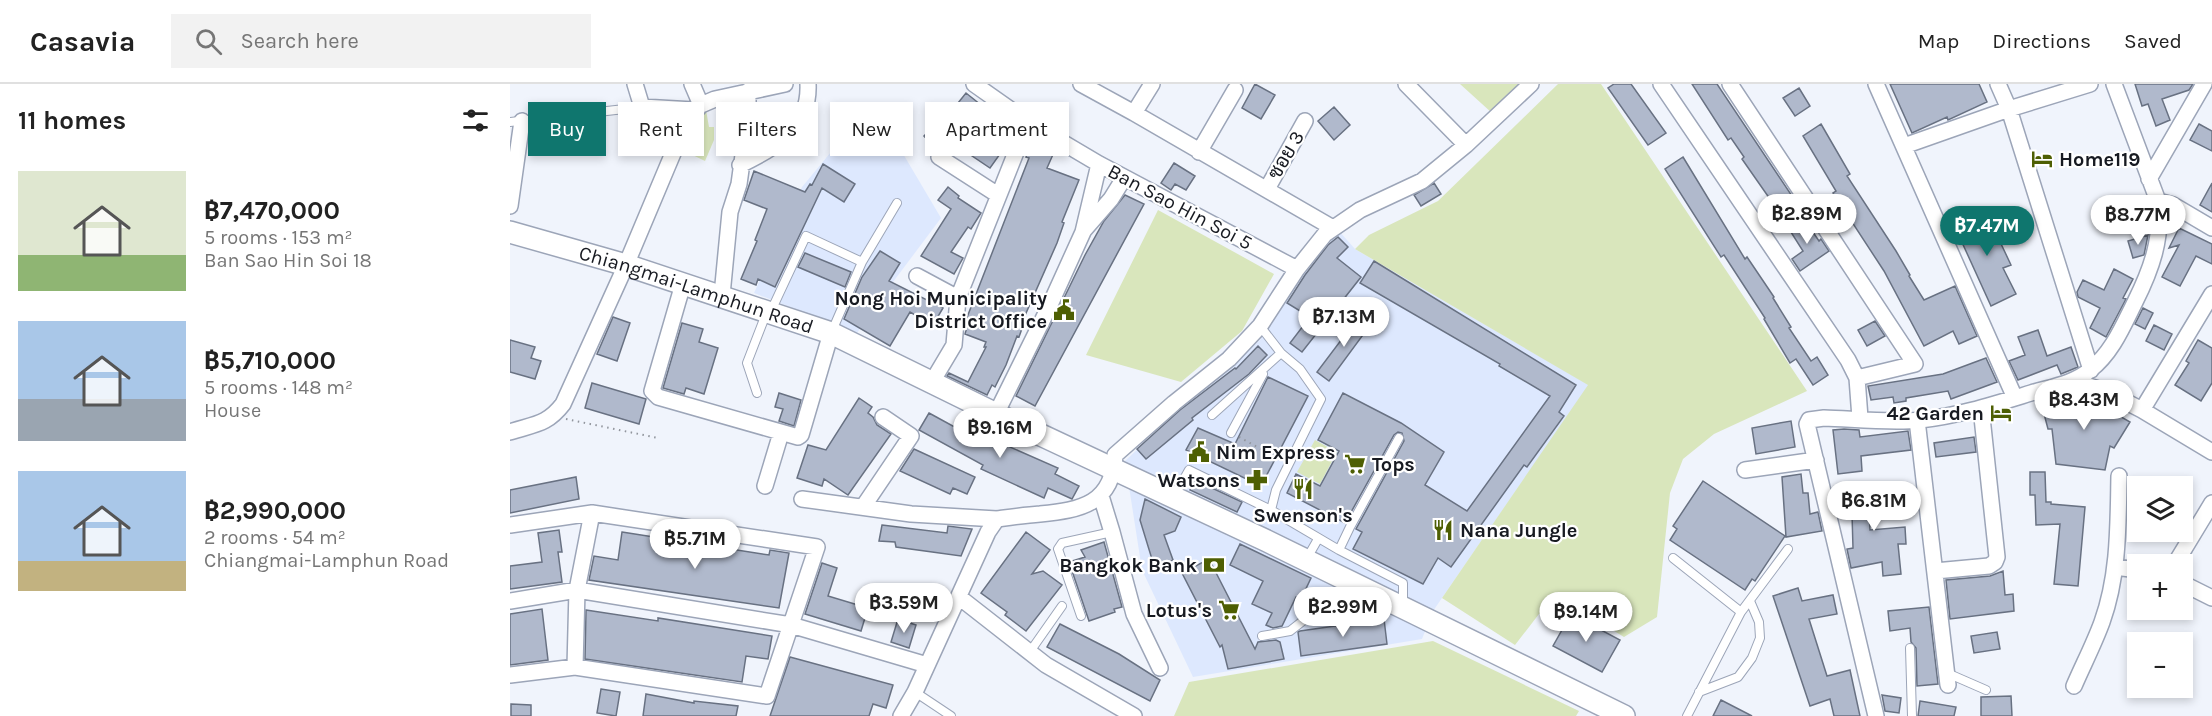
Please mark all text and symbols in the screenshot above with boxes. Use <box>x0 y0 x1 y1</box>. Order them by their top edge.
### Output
search box <box>171 14 591 68</box>
text: Casavia <box>30 25 135 58</box>
icon: search <box>192 25 225 58</box>
text: Search here <box>240 28 359 54</box>
text: Map <box>1918 29 1959 53</box>
text: Directions <box>1992 29 2091 53</box>
text: Saved <box>2124 29 2182 53</box>
chip: Buy <box>528 102 606 156</box>
chip: Rent <box>618 102 704 156</box>
chip: Filters <box>716 102 818 156</box>
chip: New <box>830 102 913 156</box>
chip: Apartment <box>925 102 1069 156</box>
icon: filters <box>459 104 492 137</box>
text: 11 homes <box>18 105 126 136</box>
street label: ซอย 3 <box>1263 127 1309 183</box>
hotel icon: Home119 <box>2030 147 2054 171</box>
place label: Home119 <box>2059 148 2140 171</box>
street label: Ban Sao Hin Soi 5 <box>1104 159 1256 255</box>
pin: ฿2.89M <box>1758 194 1856 245</box>
icon: home <box>66 195 138 267</box>
text: ฿7,470,000 <box>204 195 340 226</box>
pin: ฿8.77M <box>2089 195 2187 246</box>
text: ฿2.89M <box>1771 202 1843 225</box>
text: ฿8.77M <box>2105 203 2171 226</box>
pin: ฿7.47M <box>1938 206 2036 257</box>
text: ฿7.47M <box>1954 214 2020 237</box>
text: 5 rooms · 153 m² <box>204 226 353 249</box>
street label: Chiangmai-Lamphun Road <box>576 241 817 338</box>
text: Ban Sao Hin Soi 18 <box>204 249 372 272</box>
place label: Nong Hoi Municipality District Office <box>834 287 1047 333</box>
pin: ฿7.13M <box>1295 297 1393 348</box>
public building icon: Nong Hoi Municipality District Office <box>1052 298 1076 322</box>
text: ฿7.13M <box>1312 305 1376 328</box>
icon: home <box>66 345 138 417</box>
text: ฿5,710,000 <box>204 345 336 376</box>
text: 5 rooms · 148 m² <box>204 376 353 399</box>
pin: ฿8.43M <box>2035 380 2133 431</box>
text: ฿8.43M <box>2048 388 2120 411</box>
text: House <box>204 399 261 422</box>
hotel icon: 42 Garden <box>1989 401 2013 425</box>
place label: 42 Garden <box>1887 402 1984 425</box>
pin: ฿9.16M <box>951 408 1049 459</box>
text: ฿9.16M <box>967 416 1033 439</box>
public building icon: Nim Express <box>1187 440 1211 464</box>
place label: Nim Express <box>1216 441 1336 464</box>
supermarket icon: Tops <box>1343 452 1367 476</box>
place label: Tops <box>1372 453 1415 476</box>
pharmacy icon: Watsons <box>1245 468 1269 492</box>
place label: Watsons <box>1157 469 1240 492</box>
map controls <box>2127 476 2193 698</box>
button: layers <box>2127 476 2193 542</box>
restaurant icon: Swenson's <box>1291 477 1315 501</box>
pin: ฿6.81M <box>1825 481 1923 532</box>
text: ฿6.81M <box>1841 489 1907 512</box>
icon: home <box>66 495 138 567</box>
text: ฿2,990,000 <box>204 495 346 526</box>
place label: Swenson's <box>1253 504 1353 527</box>
restaurant icon: Nana Jungle <box>1431 518 1455 542</box>
pin: ฿5.71M <box>646 519 744 570</box>
place label: Nana Jungle <box>1460 519 1577 542</box>
text: 2 rooms · 54 m² <box>204 526 346 549</box>
text: ฿5.71M <box>664 527 726 550</box>
text: Chiangmai-Lamphun Road <box>204 549 449 572</box>
bank icon: Bangkok Bank <box>1202 553 1226 577</box>
place label: Bangkok Bank <box>1059 554 1197 577</box>
button: + <box>2127 554 2193 620</box>
pin: ฿3.59M <box>855 583 953 634</box>
pin: ฿2.99M <box>1294 587 1392 638</box>
text: ฿3.59M <box>869 591 939 614</box>
pin: ฿9.14M <box>1537 592 1635 643</box>
text: ฿2.99M <box>1308 595 1378 618</box>
supermarket icon: Lotus's <box>1217 598 1241 622</box>
place label: Lotus's <box>1146 599 1212 622</box>
text: ฿9.14M <box>1553 600 1619 623</box>
button: − <box>2127 632 2193 698</box>

